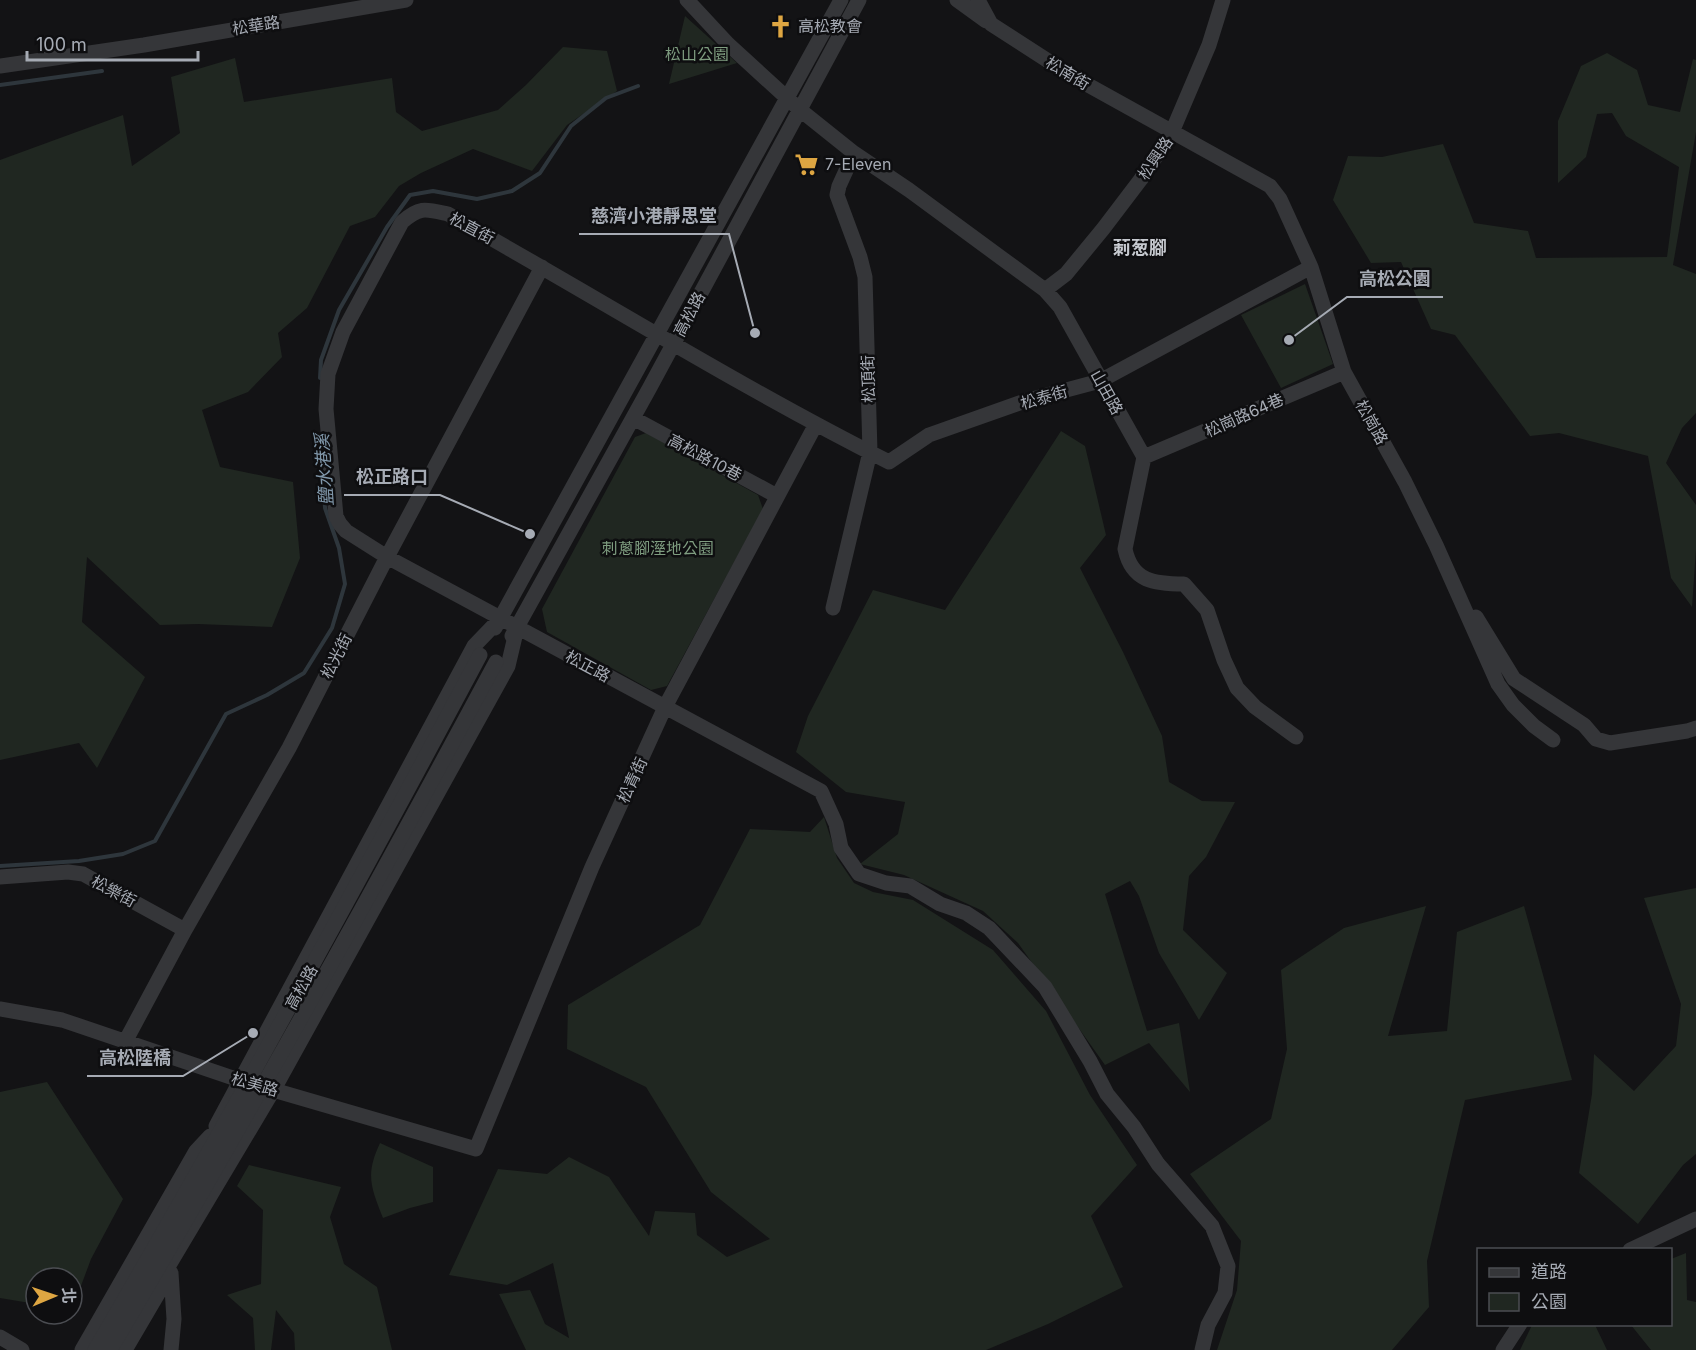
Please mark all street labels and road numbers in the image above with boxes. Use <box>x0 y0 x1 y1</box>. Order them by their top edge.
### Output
street label: 松華路 <box>231 11 281 39</box>
street label: 松南街 <box>1042 52 1094 94</box>
street label: 松興路 <box>1133 133 1177 183</box>
street label: 松直街 <box>446 208 498 248</box>
street label: 高松路 <box>669 288 709 340</box>
street label: 松頂街 <box>857 355 879 403</box>
street label: 山田路 <box>1087 366 1127 418</box>
street label: 松泰街 <box>1018 381 1070 413</box>
street label: 松崗路64巷 <box>1201 389 1287 441</box>
street label: 松崗路 <box>1352 396 1392 448</box>
street label: 高松路10巷 <box>665 429 745 485</box>
street label: 松光街 <box>316 630 356 682</box>
street label: 松正路 <box>562 646 614 686</box>
street label: 松青街 <box>613 754 651 806</box>
street label: 松樂街 <box>88 871 140 911</box>
street label: 高松路 <box>281 961 321 1013</box>
street label: 松美路 <box>229 1068 281 1100</box>

